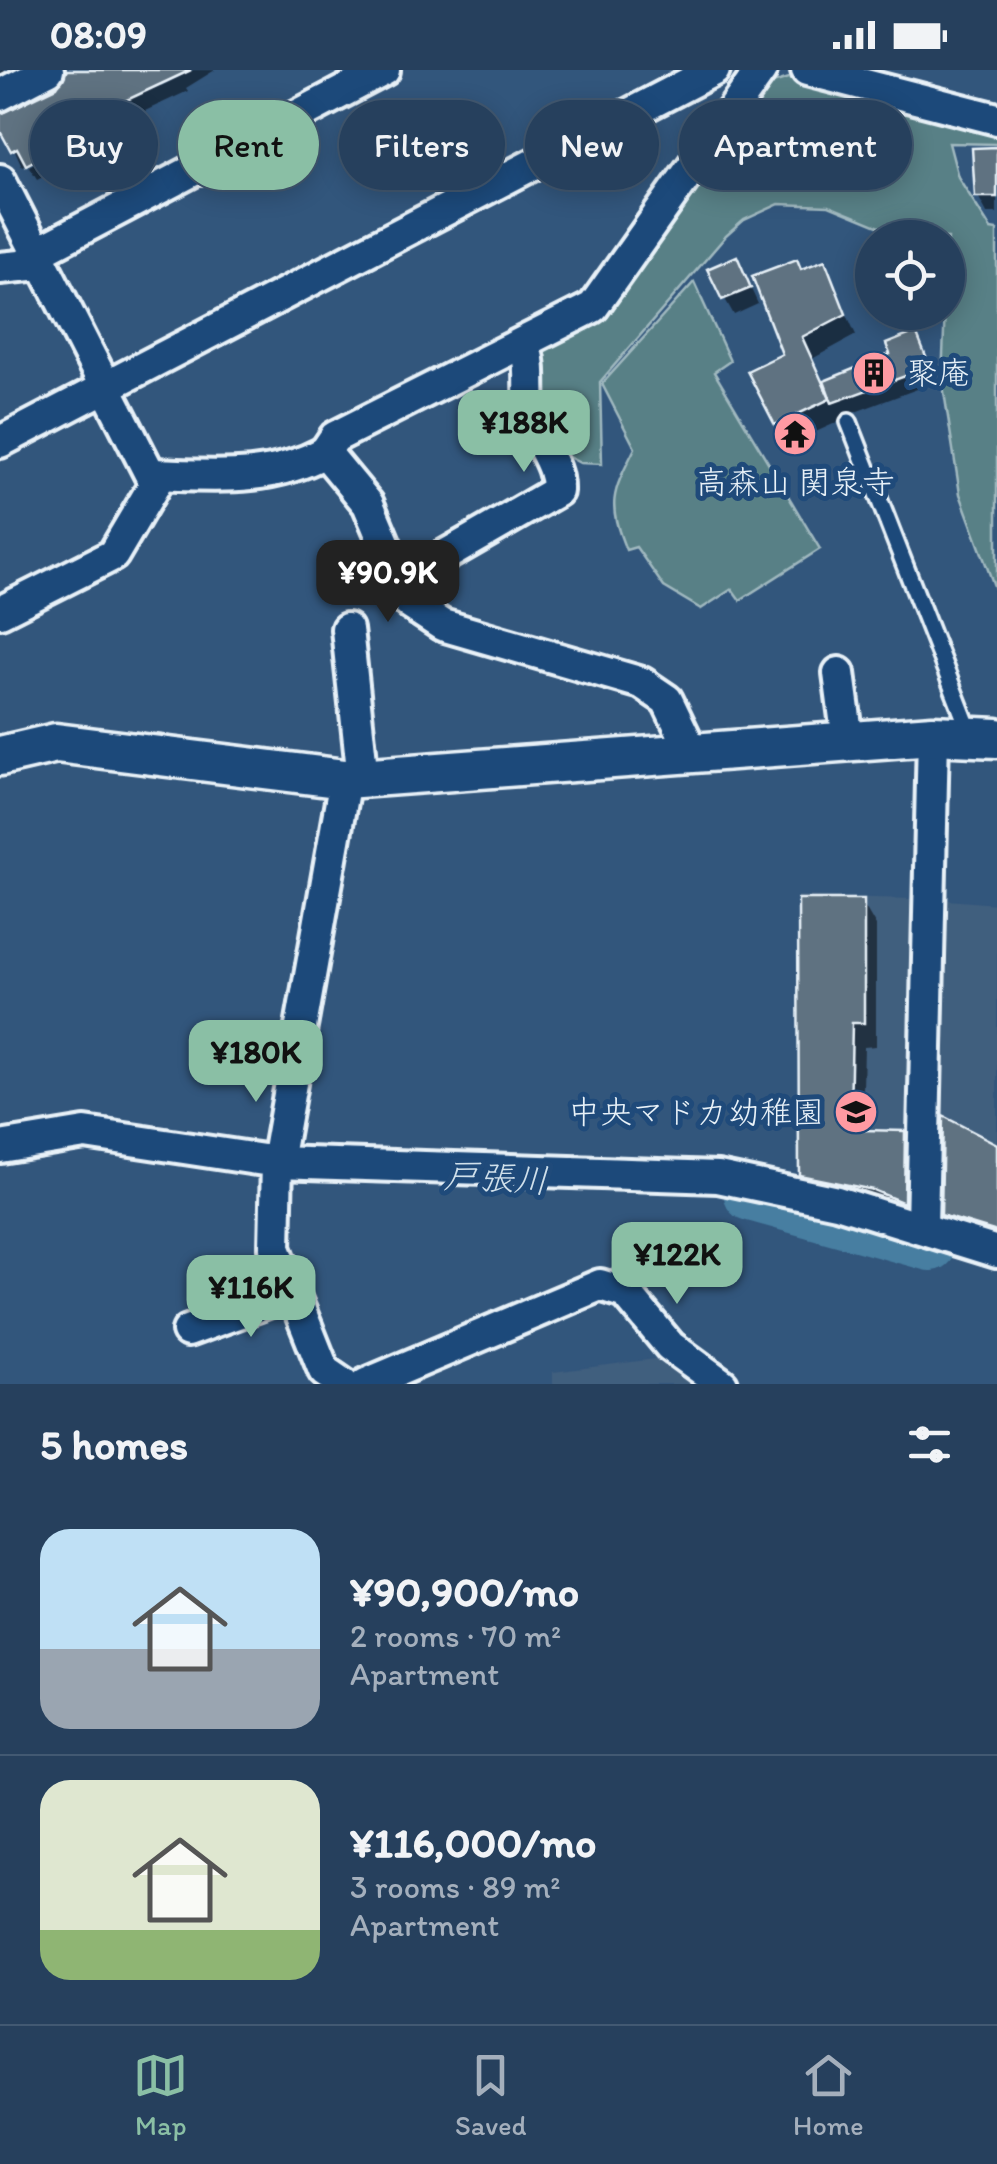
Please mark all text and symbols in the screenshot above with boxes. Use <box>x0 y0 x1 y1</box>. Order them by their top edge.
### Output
text: 08:09 <box>50 12 147 58</box>
chip: Buy <box>30 100 158 190</box>
chip: Rent <box>178 100 319 190</box>
chip: Filters <box>339 100 505 190</box>
chip: New <box>525 100 659 190</box>
chip: Apartment <box>679 100 912 190</box>
map controls <box>855 220 965 330</box>
button: locate <box>855 220 965 330</box>
building icon: 聚庵 <box>851 350 897 396</box>
place label: 聚庵 <box>906 354 970 392</box>
pin: ¥188K <box>454 390 594 475</box>
text: ¥188K <box>480 403 568 441</box>
temple icon: 高森山 関泉寺 <box>772 411 818 457</box>
place label: 高森山 関泉寺 <box>695 463 895 501</box>
pin: ¥90.9K <box>307 540 469 625</box>
text: ¥90.9K <box>338 553 438 591</box>
pin: ¥180K <box>186 1020 326 1105</box>
text: ¥180K <box>211 1033 301 1071</box>
school or university icon: 中央マドカ幼稚園 <box>833 1089 879 1135</box>
place label: 中央マドカ幼稚園 <box>568 1093 824 1131</box>
water label: 戸張川 <box>442 1154 550 1202</box>
pin: ¥122K <box>607 1222 747 1307</box>
text: ¥122K <box>634 1235 720 1273</box>
pin: ¥116K <box>181 1255 321 1340</box>
text: ¥116K <box>209 1268 294 1306</box>
icon: filters <box>902 1417 957 1472</box>
text: 5 homes <box>40 1419 188 1470</box>
text: ¥90,900/mo <box>350 1566 579 1617</box>
icon: home <box>120 1569 240 1689</box>
text: 2 rooms · 70 m² <box>350 1617 561 1655</box>
text: Apartment <box>350 1655 499 1693</box>
text: ¥116,000/mo <box>350 1817 597 1868</box>
icon: home <box>120 1820 240 1940</box>
text: 3 rooms · 89 m² <box>350 1868 561 1906</box>
text: Apartment <box>350 1906 499 1944</box>
tab: Map <box>133 2048 188 2142</box>
tab: Saved <box>455 2048 526 2142</box>
tab: Home <box>793 2048 864 2142</box>

